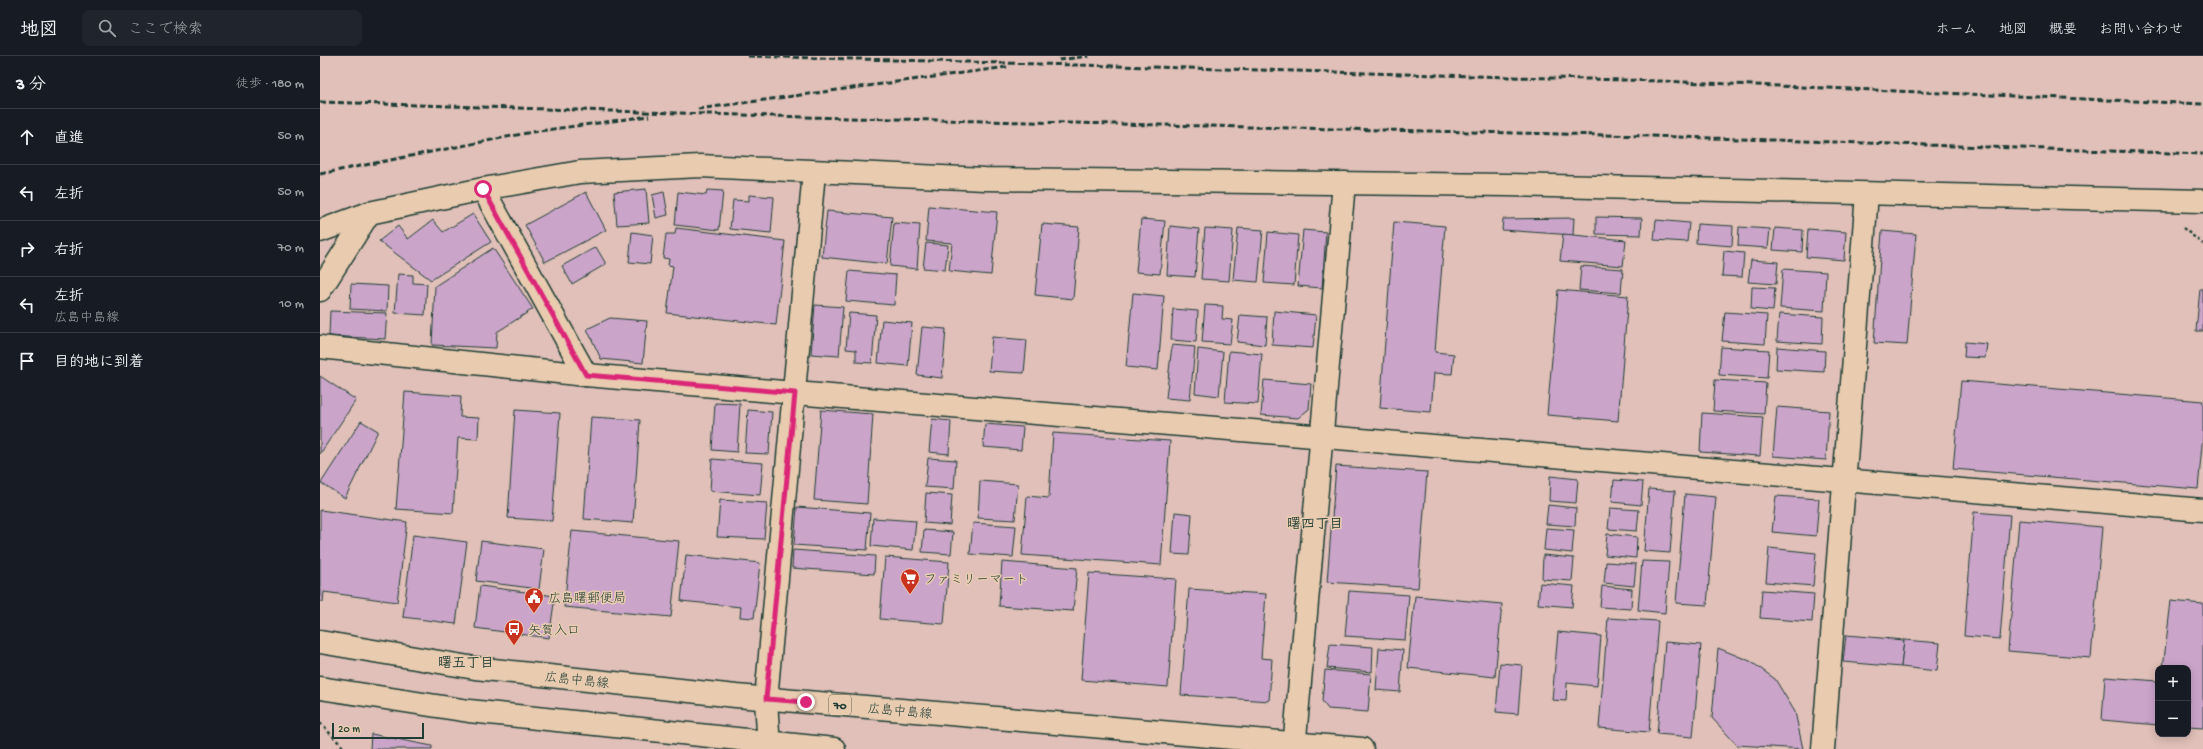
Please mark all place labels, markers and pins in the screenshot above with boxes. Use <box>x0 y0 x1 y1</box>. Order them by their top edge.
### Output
supermarket icon: ファミリーマート <box>899 567 921 595</box>
place label: ファミリーマート <box>924 573 1028 588</box>
public building icon: 広島曙郵便局 <box>523 586 545 614</box>
place label: 広島曙郵便局 <box>548 591 626 607</box>
bus stop icon: 矢賀入口 <box>503 618 525 646</box>
place label: 矢賀入口 <box>528 624 580 639</box>

